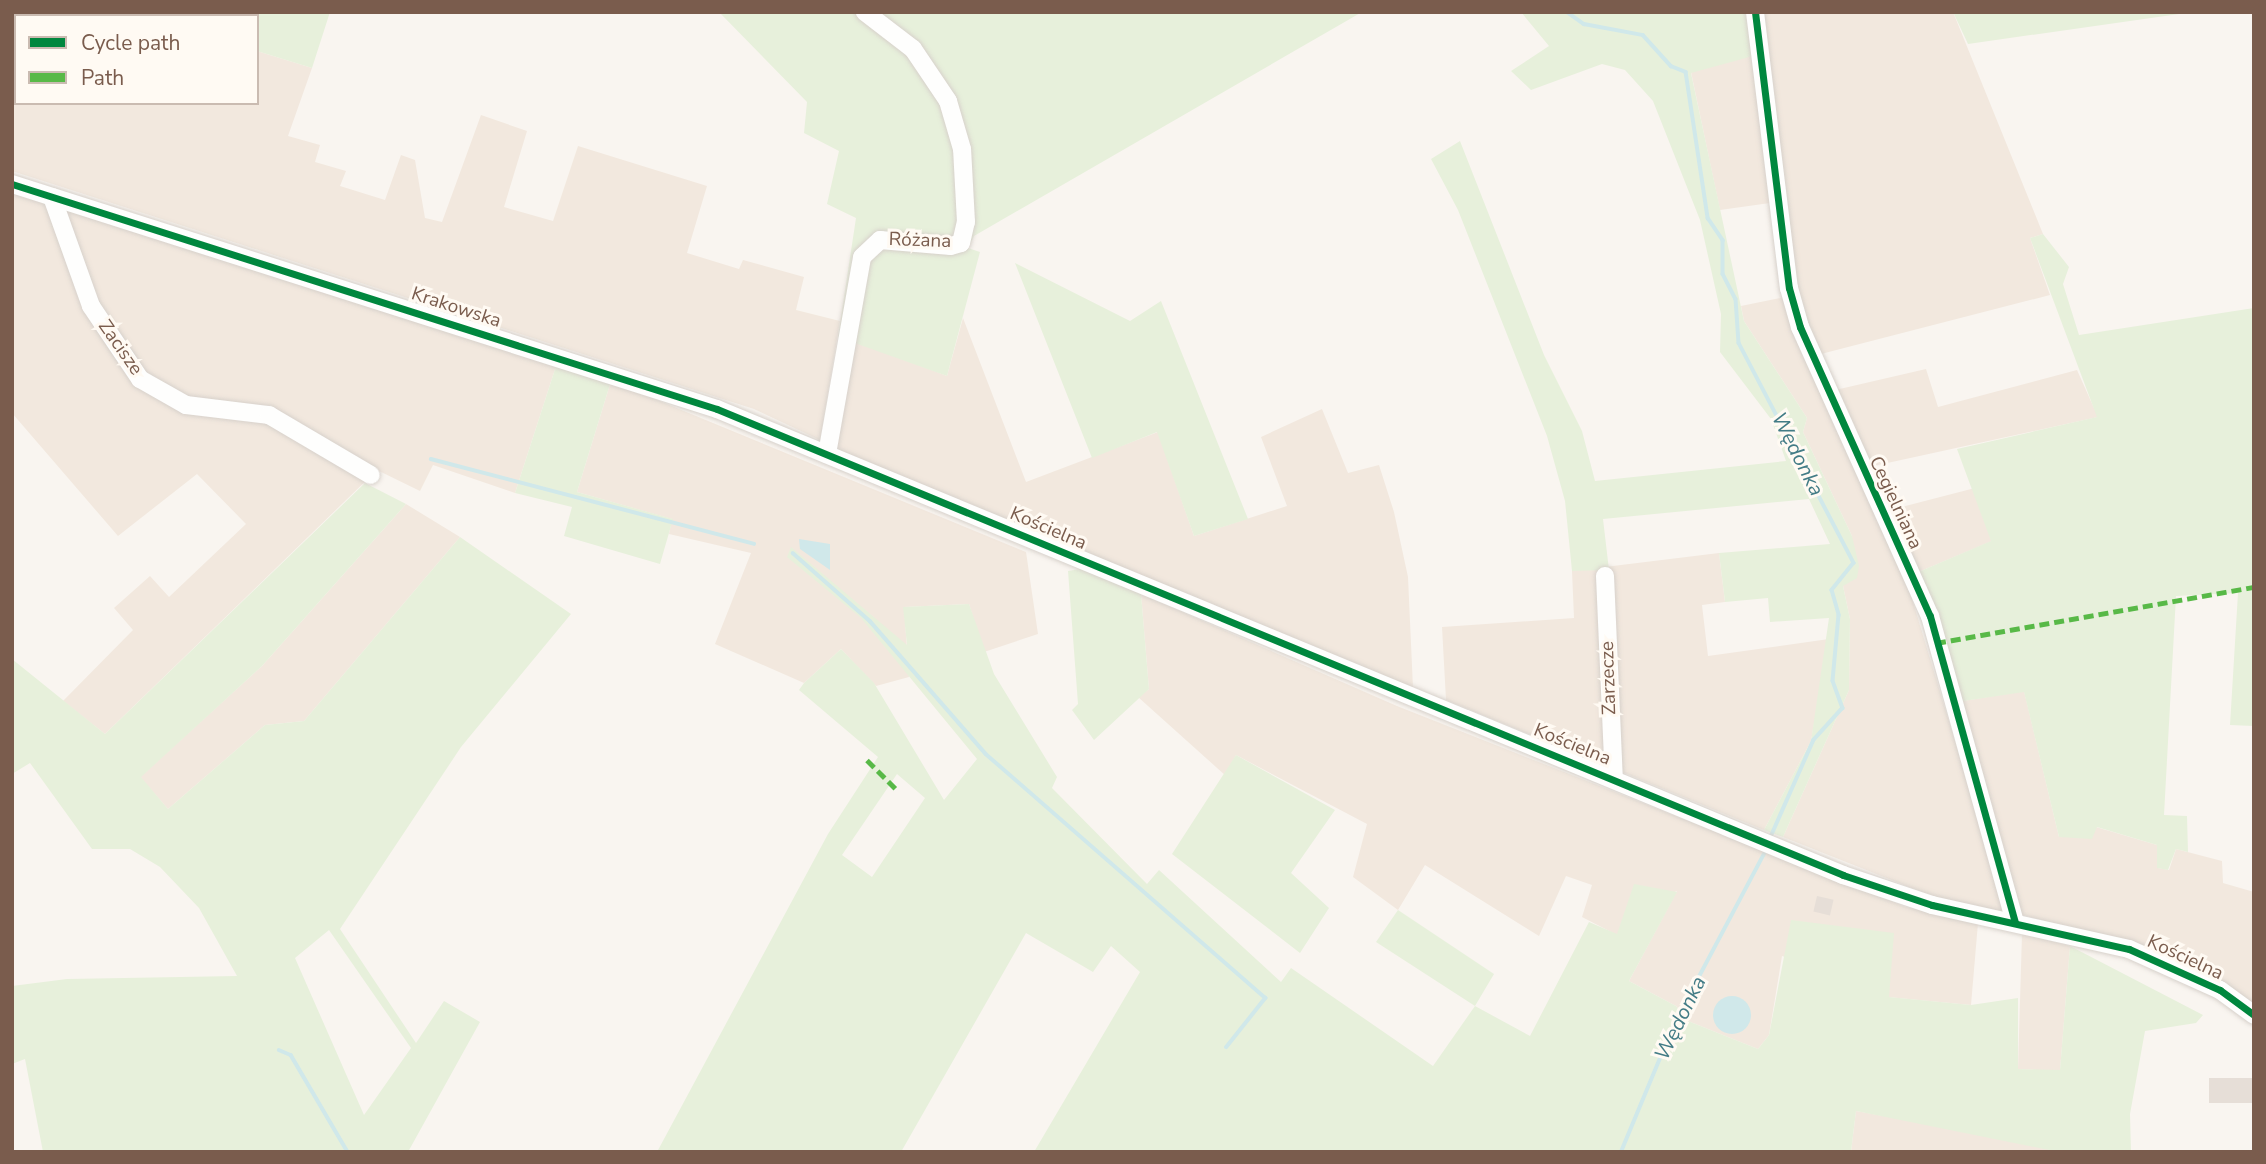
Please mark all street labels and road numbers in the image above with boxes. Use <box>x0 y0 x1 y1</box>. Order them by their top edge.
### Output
street label: Różana <box>888 229 952 253</box>
street label: Krakowska <box>408 283 504 333</box>
street label: Zacisze <box>93 316 147 380</box>
street label: Cegielniana <box>1864 453 1926 553</box>
street label: Kościelna <box>1006 503 1090 555</box>
street label: Zarzecze <box>1596 641 1622 715</box>
street label: Kościelna <box>1530 719 1614 771</box>
street label: Kościelna <box>2143 931 2227 985</box>

